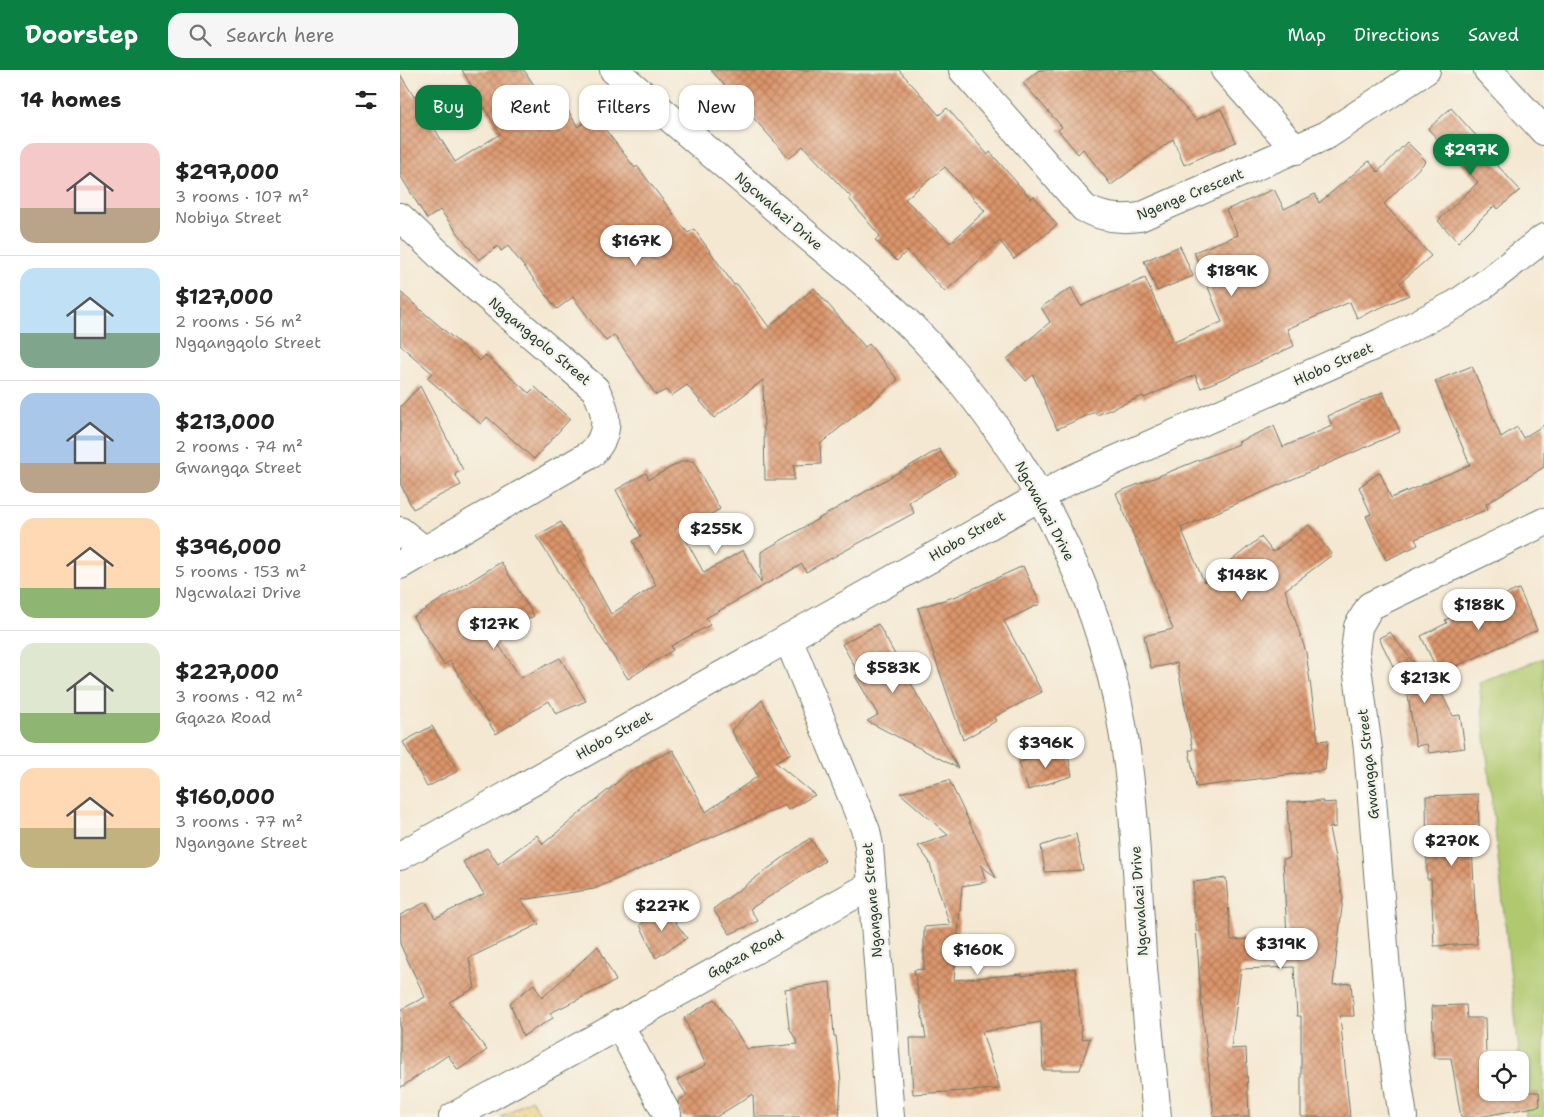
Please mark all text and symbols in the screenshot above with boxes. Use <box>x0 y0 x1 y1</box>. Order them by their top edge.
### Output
search box <box>168 13 518 58</box>
text: Doorstep <box>25 19 138 51</box>
icon: search <box>186 21 214 49</box>
text: Search here <box>226 23 335 48</box>
text: Map <box>1288 23 1326 47</box>
text: Directions <box>1354 23 1440 47</box>
text: Saved <box>1468 23 1519 47</box>
chip: Buy <box>415 85 482 130</box>
chip: Rent <box>492 85 569 130</box>
chip: Filters <box>579 85 669 130</box>
chip: New <box>679 85 754 130</box>
text: 14 homes <box>20 86 121 114</box>
icon: filters <box>352 86 380 114</box>
pin: $297K <box>1436 134 1506 176</box>
text: $297K <box>1444 139 1498 160</box>
text: $297,000 <box>175 158 279 186</box>
icon: home <box>60 163 120 223</box>
street label: Ngenge Crescent <box>1134 164 1246 224</box>
street label: Ngcwalazi Drive <box>731 168 827 254</box>
text: 3 rooms · 107 m² <box>175 186 309 207</box>
text: Nobiya Street <box>175 207 282 228</box>
pin: $167K <box>601 224 671 267</box>
text: $167K <box>611 230 661 251</box>
pin: $189K <box>1197 254 1267 297</box>
text: $189K <box>1207 260 1257 281</box>
text: $127,000 <box>175 283 273 311</box>
icon: home <box>60 288 120 348</box>
street label: Ngqangqolo Street <box>485 293 595 389</box>
text: 2 rooms · 56 m² <box>175 311 302 332</box>
text: Ngqangqolo Street <box>175 332 321 353</box>
street label: Hlobo Street <box>1290 338 1376 390</box>
text: $213,000 <box>175 408 275 436</box>
icon: home <box>60 413 120 473</box>
text: 2 rooms · 74 m² <box>175 436 303 457</box>
text: Gwangqa Street <box>175 457 302 478</box>
street label: Ngcwalazi Drive <box>1011 458 1079 564</box>
street label: Hlobo Street <box>926 507 1008 565</box>
pin: $255K <box>681 512 751 555</box>
text: $255K <box>690 518 742 539</box>
text: $396,000 <box>175 533 281 561</box>
icon: home <box>60 538 120 598</box>
pin: $148K <box>1207 558 1277 601</box>
text: 5 rooms · 153 m² <box>175 561 307 582</box>
text: $148K <box>1217 564 1267 585</box>
text: Ngcwalazi Drive <box>175 582 301 603</box>
pin: $188K <box>1444 588 1514 631</box>
text: $188K <box>1453 594 1505 615</box>
pin: $127K <box>459 608 529 650</box>
text: $127K <box>469 613 519 634</box>
pin: $583K <box>858 652 928 694</box>
text: $583K <box>866 657 920 678</box>
text: $227,000 <box>175 658 279 686</box>
pin: $213K <box>1390 662 1460 704</box>
icon: home <box>60 663 120 723</box>
text: $213K <box>1400 667 1450 688</box>
text: 3 rooms · 92 m² <box>175 686 303 707</box>
street label: Hlobo Street <box>572 706 656 764</box>
text: Gqaza Road <box>175 707 271 728</box>
street label: Gwangqa Street <box>1353 708 1383 820</box>
pin: $396K <box>1011 726 1081 769</box>
text: $396K <box>1019 732 1073 753</box>
text: $160,000 <box>175 783 275 811</box>
icon: home <box>60 788 120 848</box>
text: 3 rooms · 77 m² <box>175 811 303 832</box>
pin: $270K <box>1417 824 1487 867</box>
text: $270K <box>1425 830 1479 851</box>
text: Ngangane Street <box>175 832 307 853</box>
street label: Ngangane Street <box>858 841 886 959</box>
street label: Ngcwalazi Drive <box>1126 845 1152 957</box>
pin: $227K <box>627 890 697 932</box>
text: $227K <box>635 895 689 916</box>
street label: Gqaza Road <box>704 926 786 982</box>
pin: $319K <box>1246 928 1316 970</box>
text: $319K <box>1256 933 1306 954</box>
pin: $160K <box>943 934 1013 976</box>
text: $160K <box>953 939 1003 960</box>
map controls <box>1479 1051 1529 1101</box>
button: locate <box>1479 1051 1529 1101</box>

